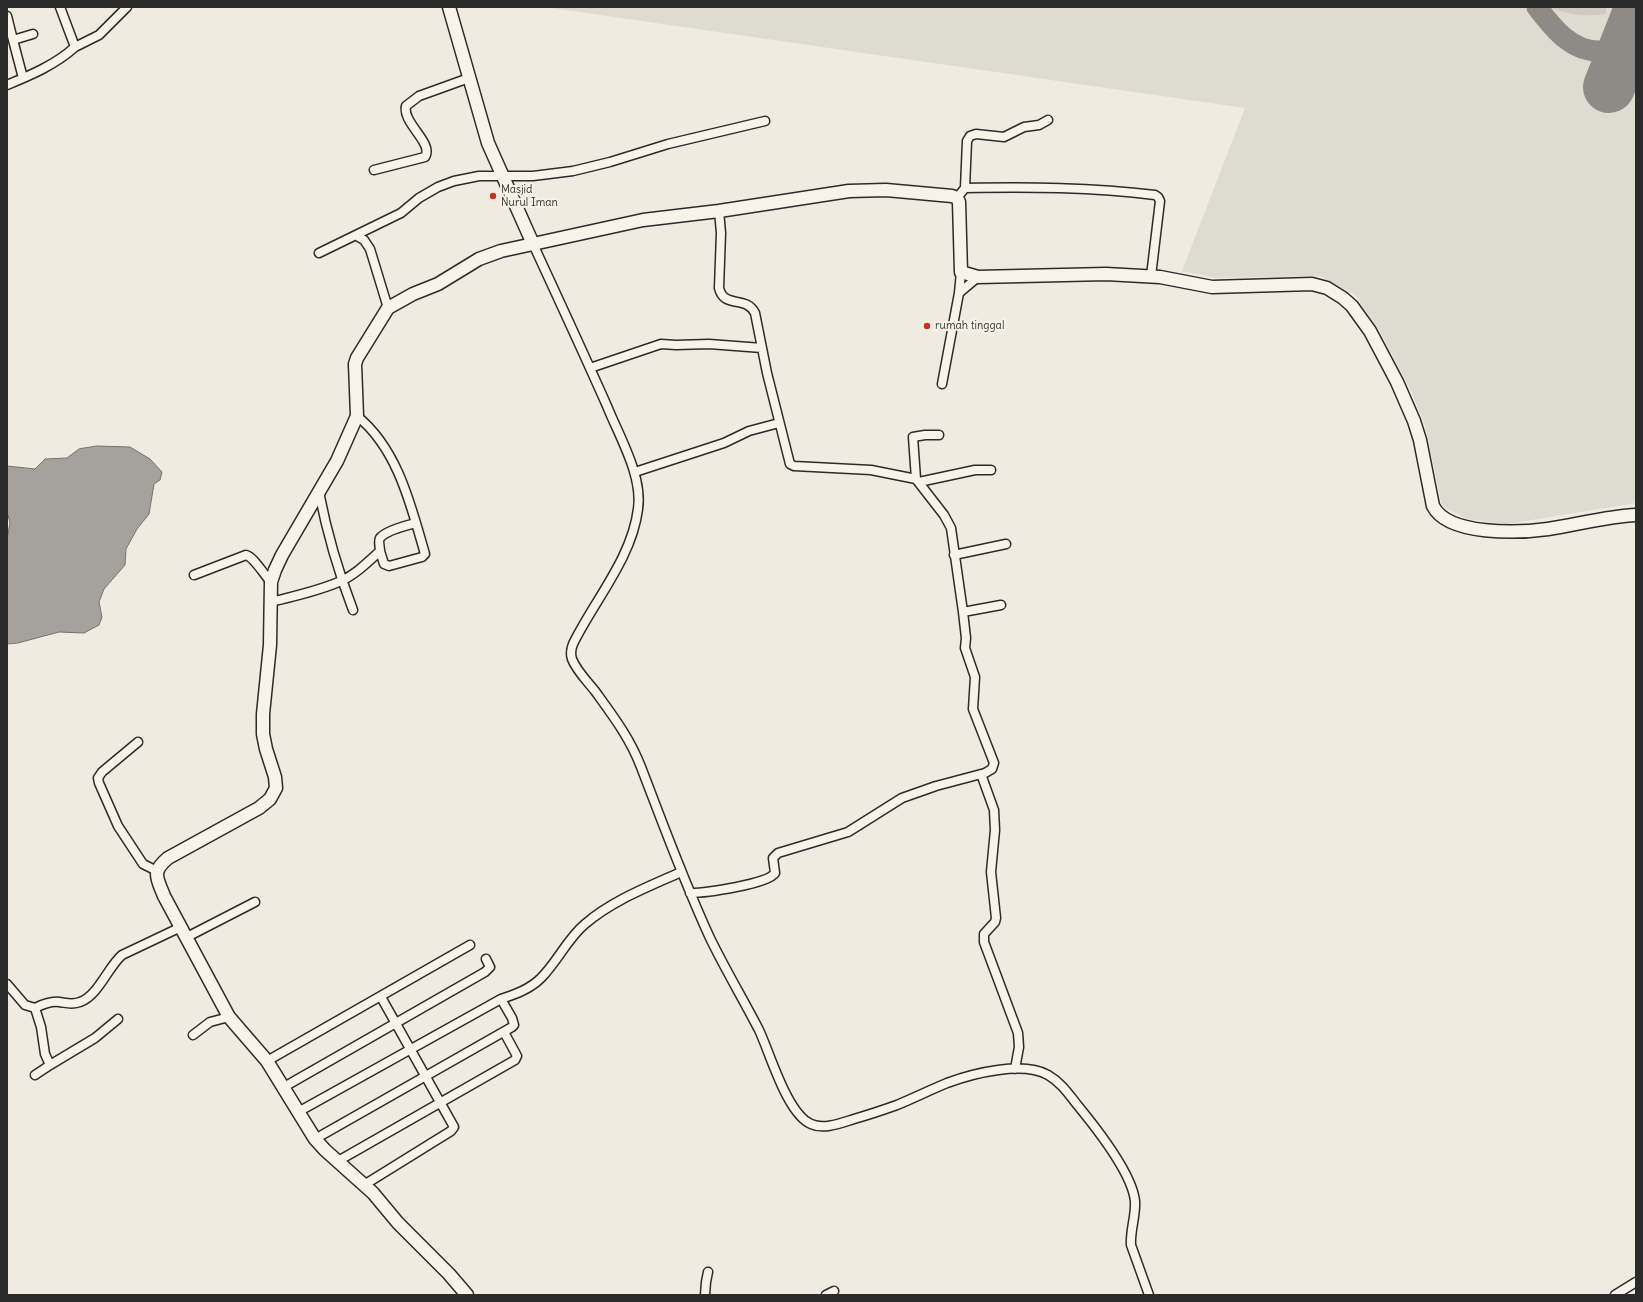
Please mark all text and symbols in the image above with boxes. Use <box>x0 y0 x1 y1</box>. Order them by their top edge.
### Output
place label: Masjid Nurul Iman <box>501 183 558 209</box>
marker: Masjid Nurul Iman <box>488 191 498 201</box>
place label: rumah tinggal <box>935 319 1004 333</box>
marker: rumah tinggal <box>922 321 932 331</box>

